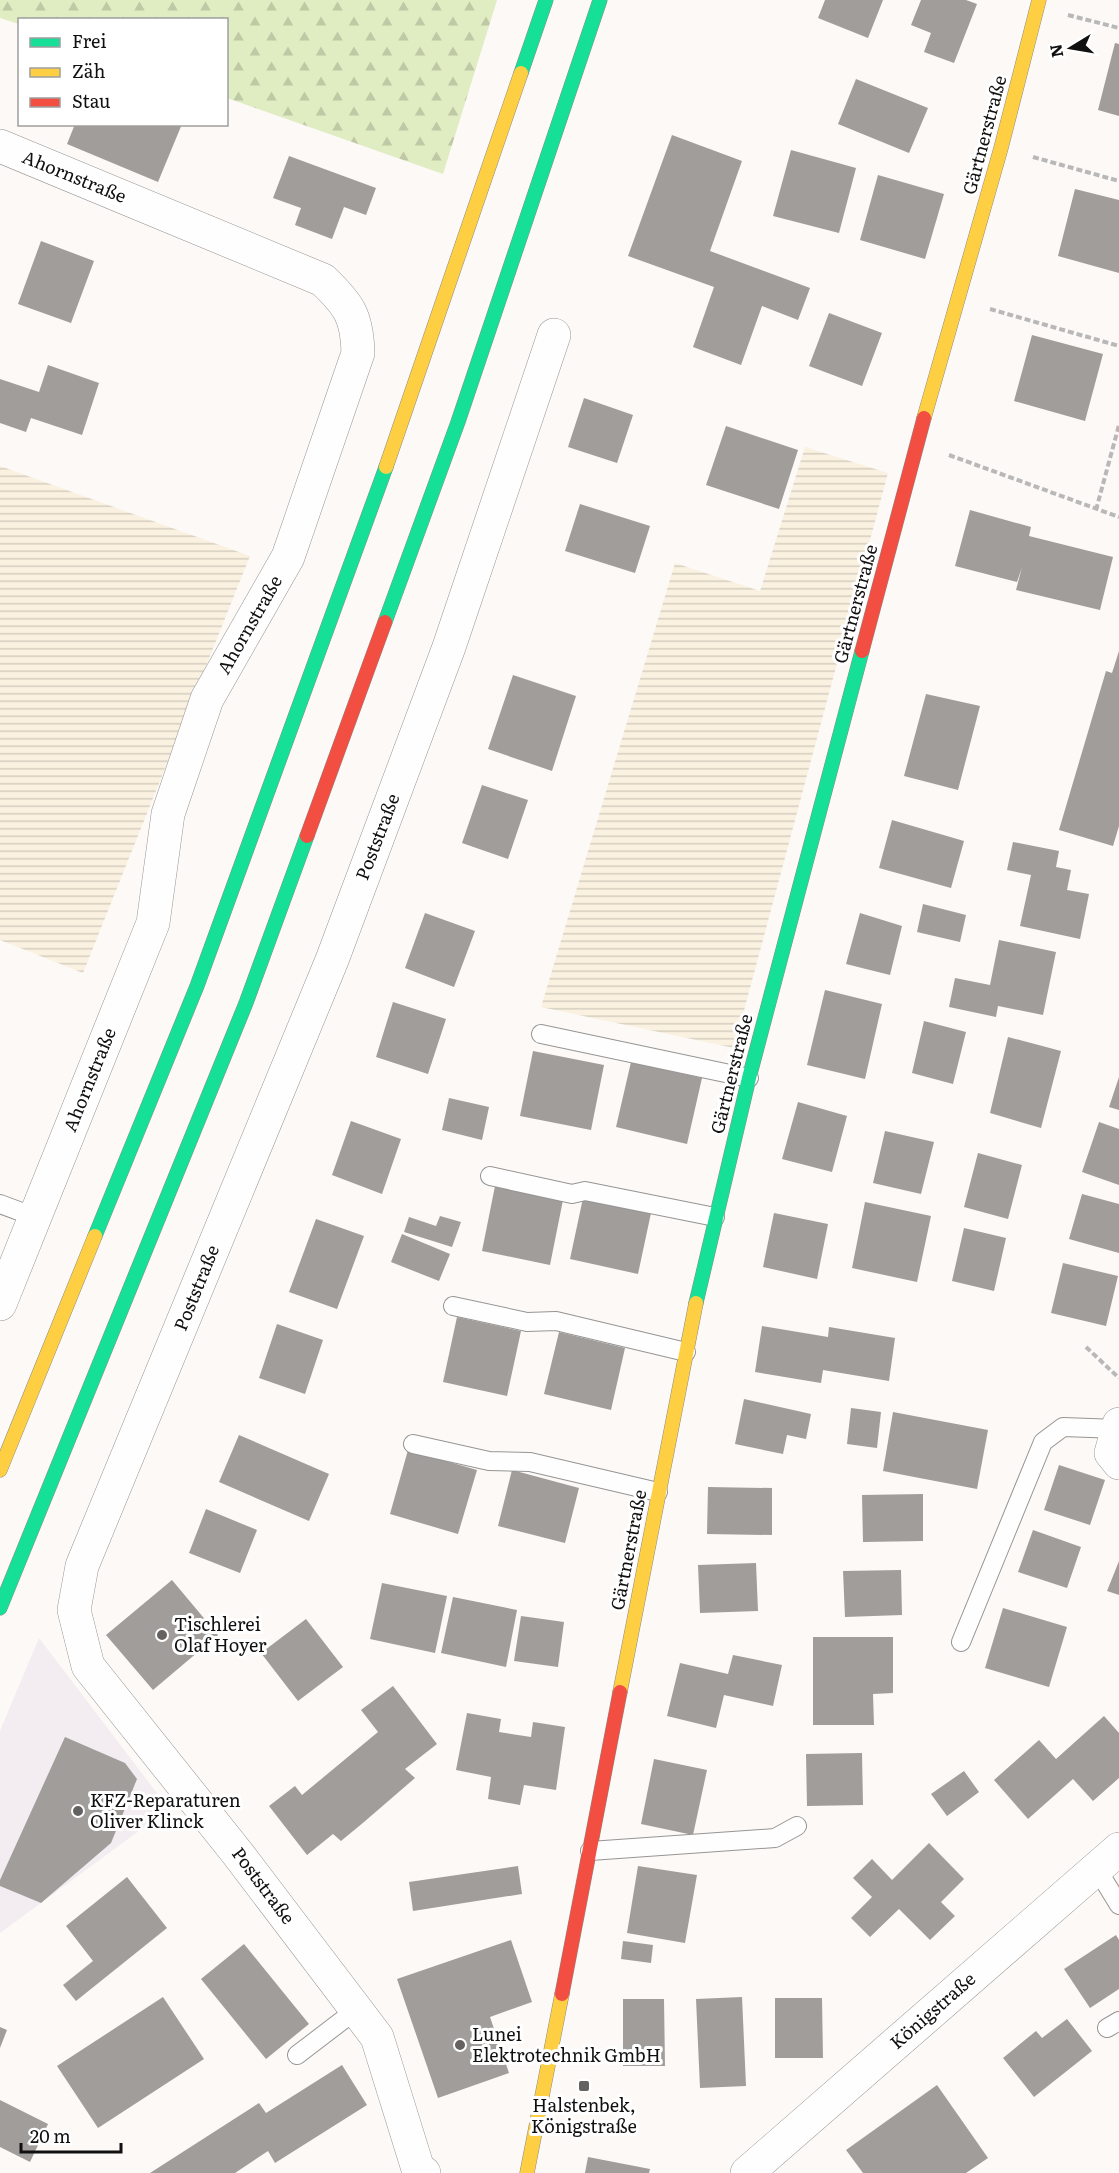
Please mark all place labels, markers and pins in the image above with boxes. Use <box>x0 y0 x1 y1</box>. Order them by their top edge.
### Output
place label: Tischlerei Olaf Hoyer <box>174 1610 267 1658</box>
marker: Tischlerei Olaf Hoyer <box>155 1628 169 1642</box>
place label: KFZ-Reparaturen Oliver Klinck <box>90 1786 241 1834</box>
marker: KFZ-Reparaturen Oliver Klinck <box>71 1804 85 1818</box>
place label: Lunei Elektrotechnik GmbH <box>472 2020 661 2068</box>
marker: Lunei Elektrotechnik GmbH <box>453 2038 467 2052</box>
marker: Halstenbek, Königstraße <box>577 2079 591 2093</box>
place label: Halstenbek, Königstraße <box>531 2091 637 2139</box>

